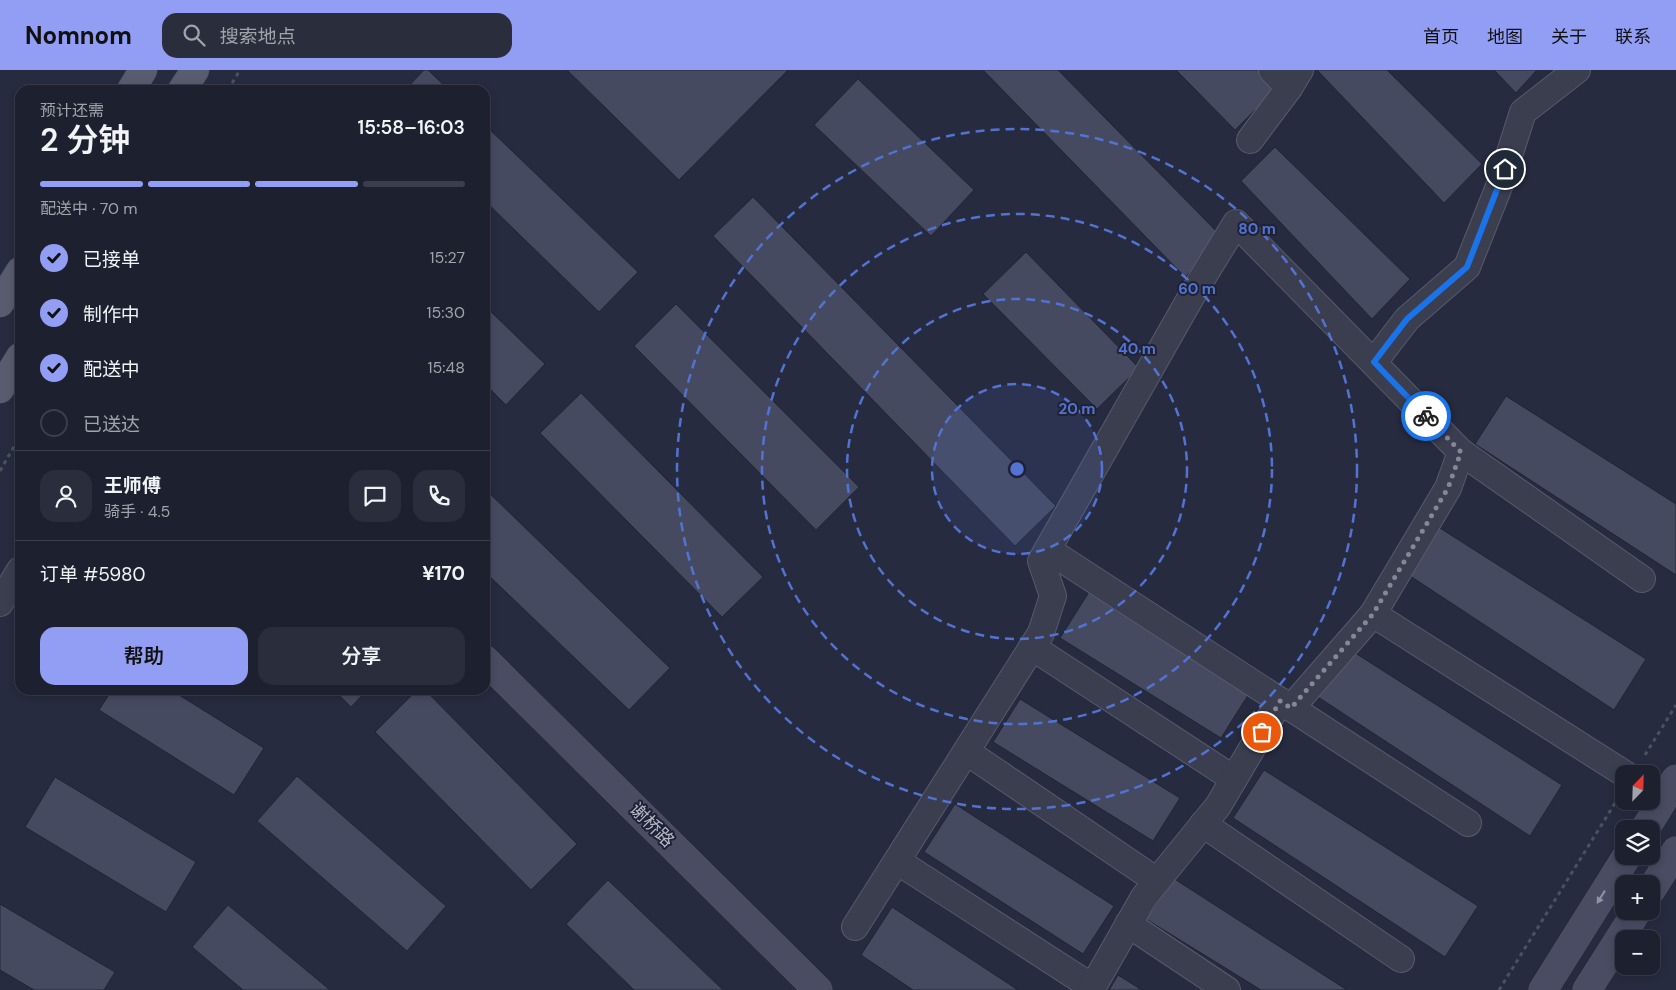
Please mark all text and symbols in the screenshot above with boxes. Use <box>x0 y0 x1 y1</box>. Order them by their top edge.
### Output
search box <box>162 13 512 58</box>
text: Nomnom <box>25 20 132 51</box>
icon: search <box>180 21 208 49</box>
text: 搜索地点 <box>220 24 296 49</box>
text: 首页 <box>1423 25 1459 49</box>
text: 地图 <box>1487 25 1523 49</box>
text: 关于 <box>1551 25 1587 49</box>
text: 联系 <box>1615 25 1651 49</box>
text: 预计还需 <box>40 100 104 121</box>
text: 15:58–16:03 <box>358 115 465 140</box>
text: 2 分钟 <box>40 119 130 161</box>
pin <box>1484 148 1526 190</box>
icon: home <box>1491 155 1519 183</box>
text: 配送中 · 70 m <box>40 198 137 219</box>
text: 80 m <box>1238 219 1276 239</box>
icon: check <box>40 244 68 272</box>
text: 已接单 <box>83 247 140 272</box>
text: 15:27 <box>430 247 465 268</box>
text: 60 m <box>1178 279 1216 299</box>
icon: check <box>40 299 68 327</box>
text: 制作中 <box>83 302 140 327</box>
text: 15:30 <box>427 302 465 323</box>
text: 40 m <box>1118 339 1156 359</box>
icon: check <box>40 354 68 382</box>
text: 配送中 <box>83 357 140 382</box>
text: 15:48 <box>428 357 465 378</box>
courier <box>1401 391 1451 441</box>
text: 20 m <box>1059 399 1095 419</box>
icon: bike <box>1412 402 1440 430</box>
text: 已送达 <box>83 412 140 437</box>
centre of rings <box>1008 460 1026 478</box>
button: person <box>40 470 92 522</box>
button: chat <box>349 470 401 522</box>
button: phone <box>413 470 465 522</box>
text: 王师傅 <box>104 473 161 498</box>
text: 骑手 · 4.5 <box>104 501 170 522</box>
text: ¥170 <box>422 561 465 586</box>
text: 订单 #5980 <box>40 562 146 587</box>
button: 帮助 <box>40 627 248 685</box>
button: 分享 <box>258 627 465 685</box>
pin <box>1241 711 1283 753</box>
icon: bag <box>1248 718 1276 746</box>
north arrow <box>1615 765 1660 810</box>
map controls <box>1615 765 1660 975</box>
street label: 谢桥路 <box>624 797 680 853</box>
button: layers <box>1615 820 1660 865</box>
button: + <box>1615 875 1660 920</box>
one-way arrow <box>1596 891 1606 904</box>
button: − <box>1615 930 1660 975</box>

